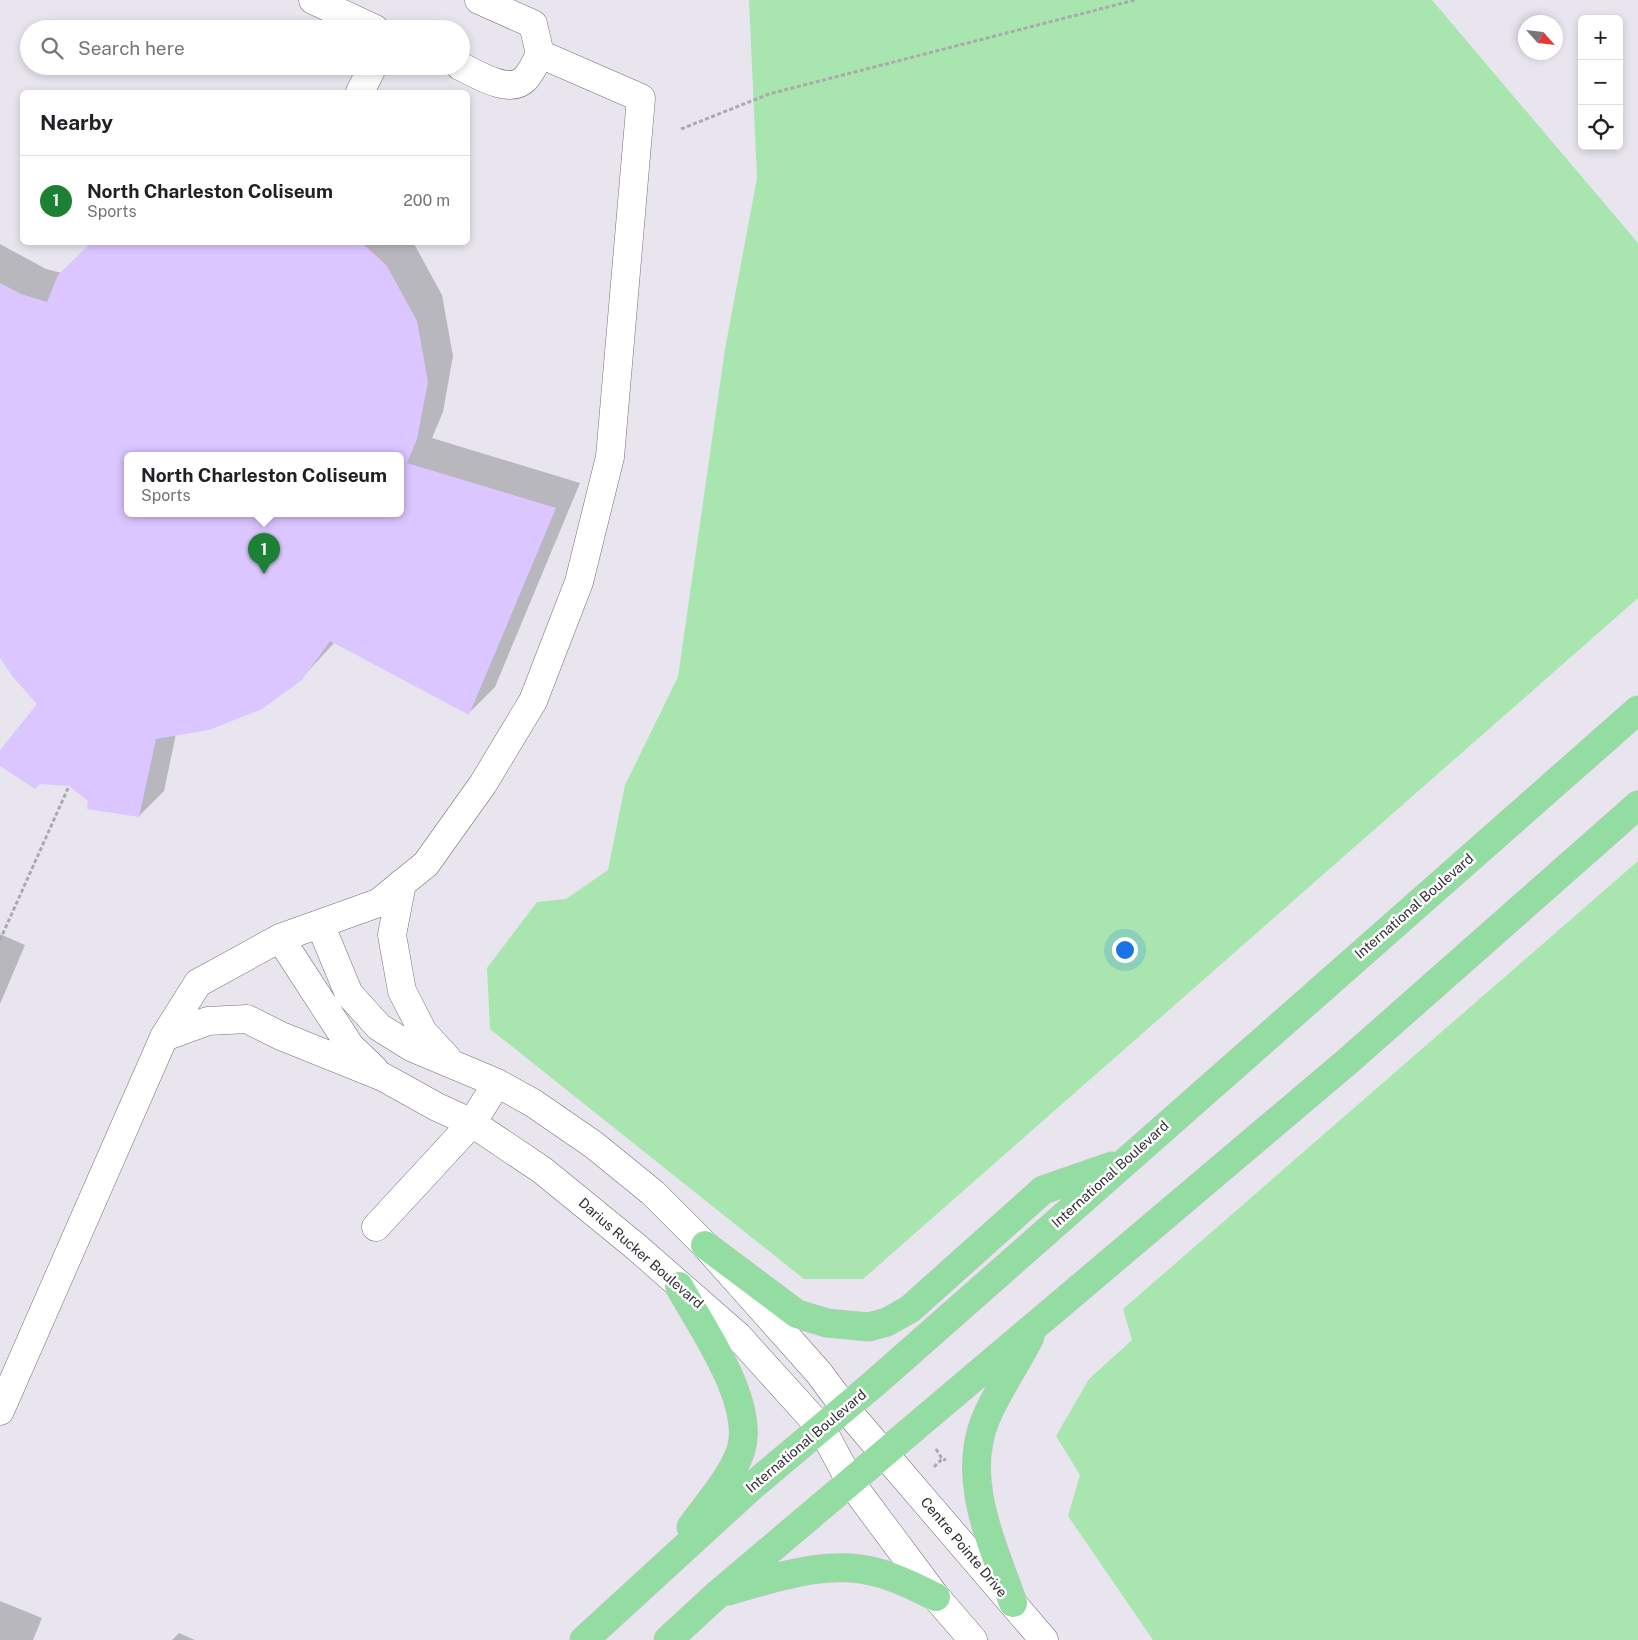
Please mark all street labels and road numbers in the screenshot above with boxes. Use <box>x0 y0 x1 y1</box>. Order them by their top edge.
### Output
street label: International Boulevard <box>1351 850 1477 962</box>
street label: International Boulevard <box>1048 1117 1172 1231</box>
street label: Darius Rucker Boulevard <box>575 1195 707 1311</box>
street label: International Boulevard <box>743 1386 869 1496</box>
street label: Centre Pointe Drive <box>918 1494 1010 1600</box>

